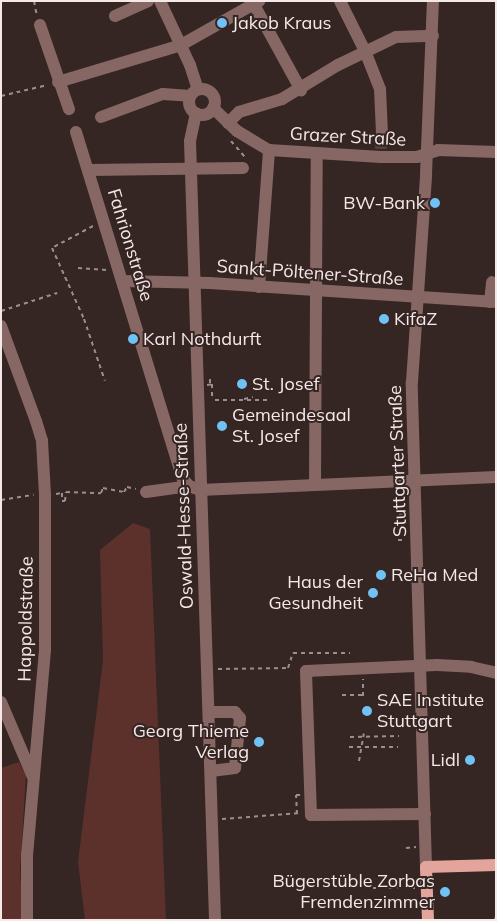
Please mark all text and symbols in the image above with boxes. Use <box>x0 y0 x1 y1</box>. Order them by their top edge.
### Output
place label: Jakob Kraus <box>232 12 332 34</box>
marker: Jakob Kraus <box>216 17 228 29</box>
street label: Grazer Straße <box>289 123 407 151</box>
street label: Fahrionstraße <box>103 186 157 304</box>
place label: BW-Bank <box>343 192 425 214</box>
marker: BW-Bank <box>429 197 441 209</box>
street label: Sankt-Pöltener-Straße <box>216 256 404 290</box>
place label: KifaZ <box>394 308 437 330</box>
marker: KifaZ <box>378 313 390 325</box>
place label: Karl Nothdurft <box>143 328 261 350</box>
marker: Karl Nothdurft <box>127 333 139 345</box>
place label: St. Josef <box>252 373 320 395</box>
marker: St. Josef <box>236 378 248 390</box>
street label: Stuttgarter Straße <box>385 385 411 537</box>
place label: Gemeindesaal St. Josef <box>232 405 351 448</box>
marker: Gemeindesaal St. Josef <box>216 420 228 432</box>
street label: Oswald-Hesse-Straße <box>170 422 198 610</box>
street label: Happoldstraße <box>14 556 38 682</box>
place label: ReHa Med <box>391 564 478 586</box>
marker: ReHa Med <box>375 569 387 581</box>
place label: Haus der Gesundheit <box>268 572 363 614</box>
marker: Haus der Gesundheit <box>367 587 379 599</box>
place label: SAE Institute Stuttgart <box>377 690 484 732</box>
marker: SAE Institute Stuttgart <box>361 705 373 717</box>
place label: Georg Thieme Verlag <box>133 721 249 764</box>
marker: Georg Thieme Verlag <box>253 736 265 748</box>
place label: Lidl <box>431 749 460 771</box>
marker: Lidl <box>464 754 476 766</box>
place label: Bügerstüble Zorbas Fremdenzimmer <box>272 871 435 914</box>
marker: Bügerstüble Zorbas Fremdenzimmer <box>439 886 451 898</box>

